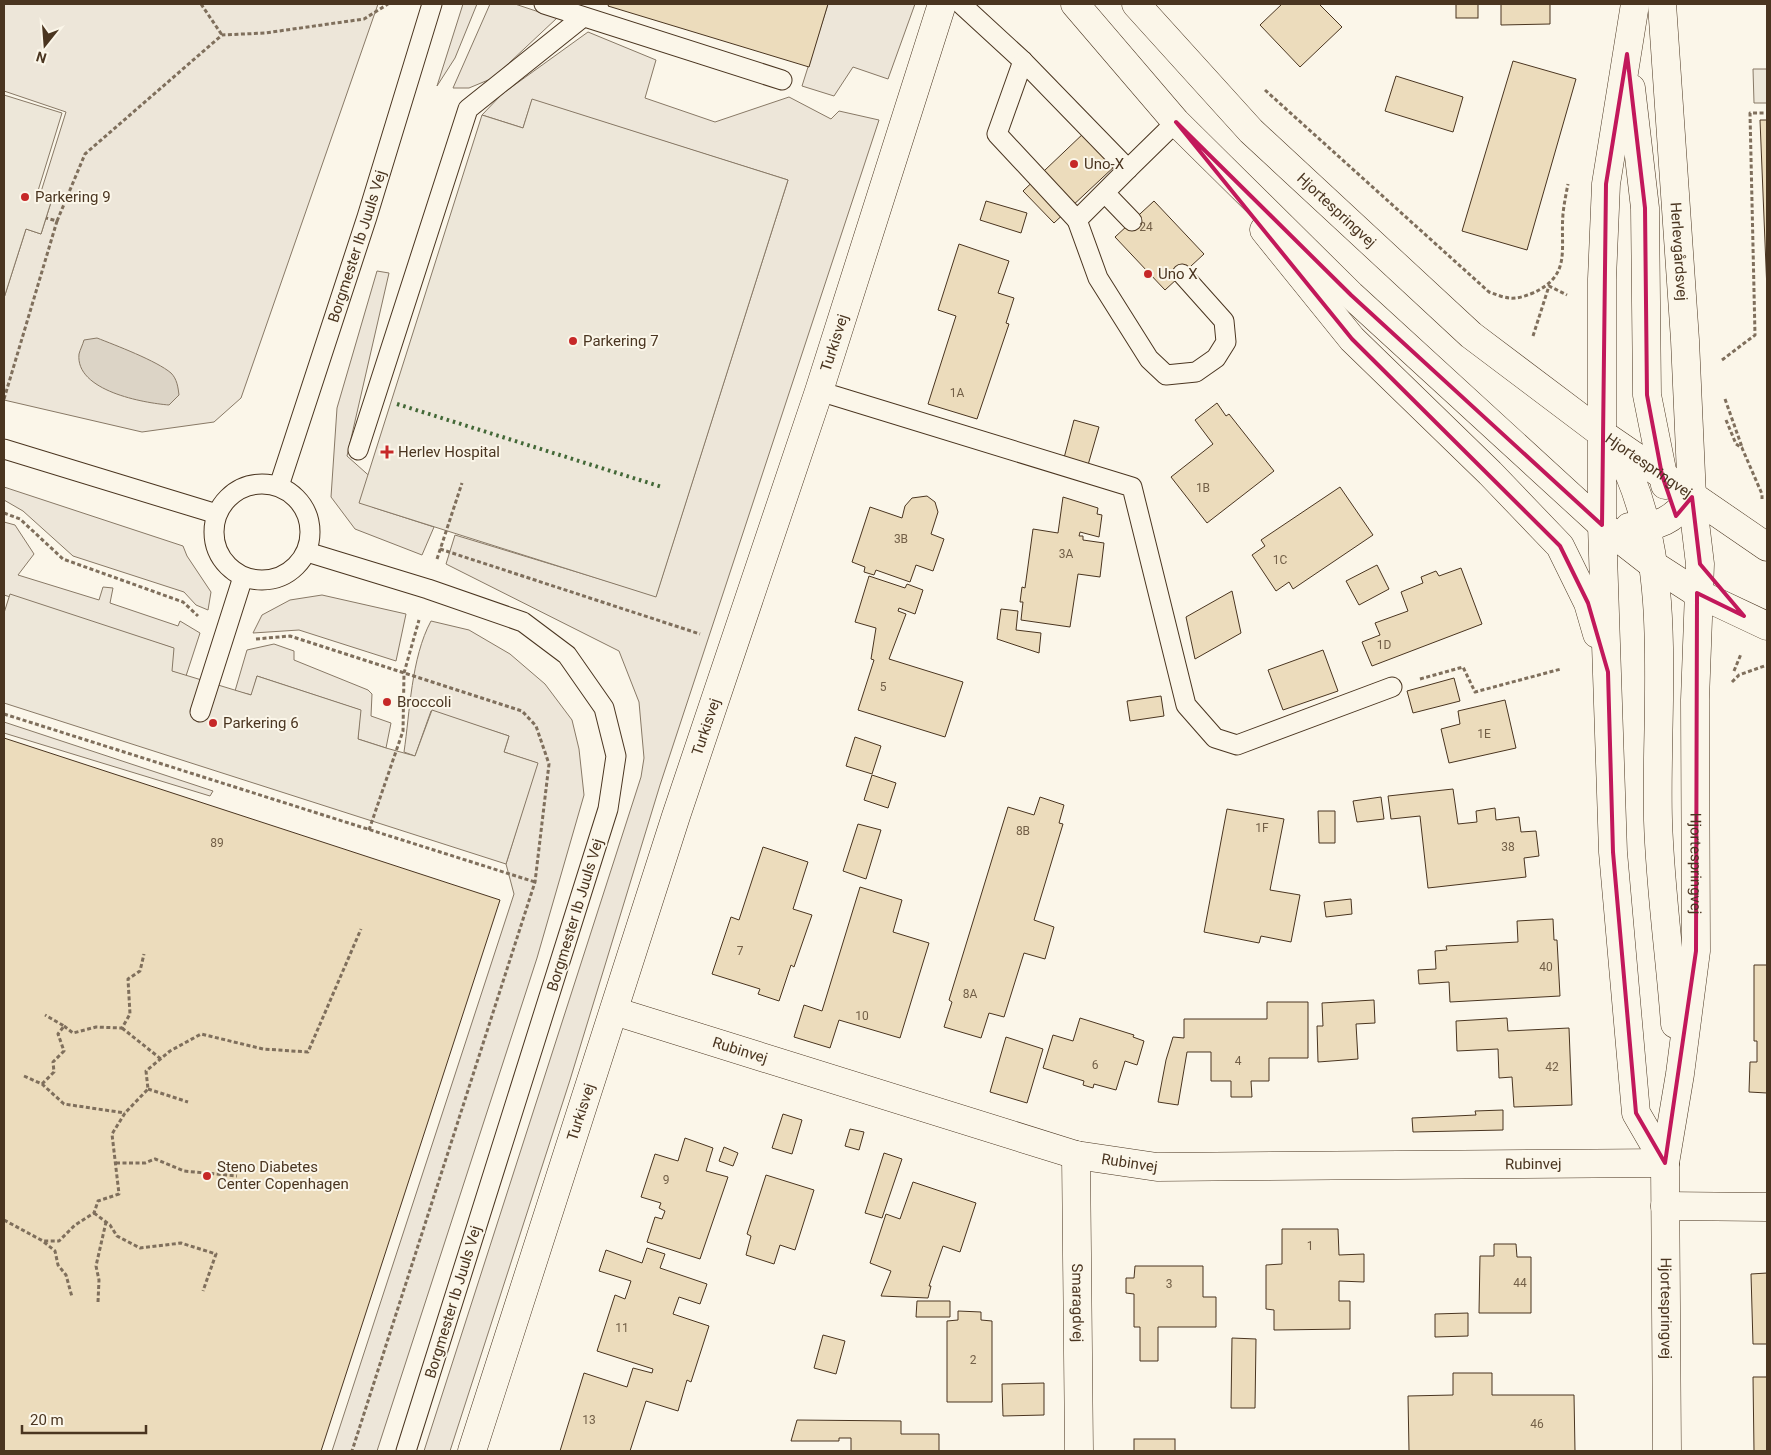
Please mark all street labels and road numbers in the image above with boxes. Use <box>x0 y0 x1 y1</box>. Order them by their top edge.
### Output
street label: Borgmester Ib Juuls Vej <box>324 168 390 325</box>
street label: Hjortespringvej <box>1293 169 1380 251</box>
street label: Herlevgårdsvej <box>1667 201 1691 301</box>
street label: Turkisvej <box>817 312 852 374</box>
street label: Hjortespringvej <box>1602 430 1696 502</box>
street label: Turkisvej <box>688 696 724 758</box>
street label: Hjortespringvej <box>1686 813 1705 914</box>
street label: Borgmester Ib Juuls Vej <box>543 836 607 994</box>
street label: Rubinvej <box>710 1033 770 1067</box>
street label: Turkisvej <box>563 1081 599 1143</box>
street label: Rubinvej <box>1100 1150 1159 1176</box>
street label: Rubinvej <box>1505 1155 1562 1173</box>
street label: Borgmester Ib Juuls Vej <box>421 1223 485 1381</box>
street label: Hjortespringvej <box>1657 1257 1675 1359</box>
street label: Smaragdvej <box>1068 1263 1087 1343</box>

